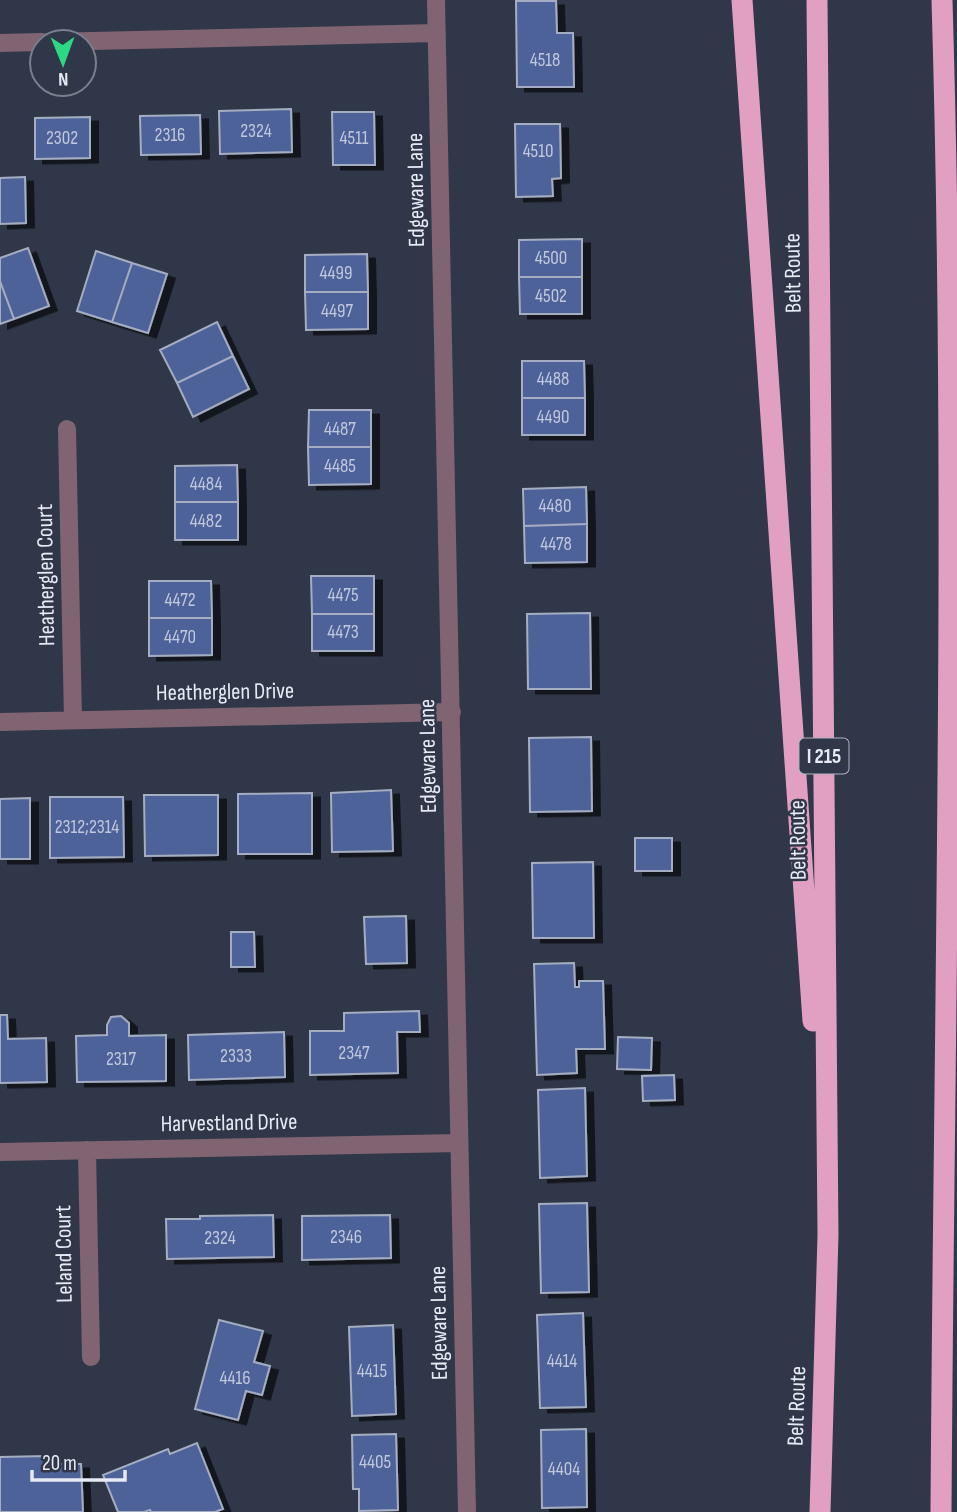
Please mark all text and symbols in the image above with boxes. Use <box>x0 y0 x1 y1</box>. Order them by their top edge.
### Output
north arrow <box>28 28 98 98</box>
house number: 4518 <box>530 49 560 72</box>
text: N <box>58 67 69 90</box>
house number: 2324 <box>240 120 272 143</box>
house number: 2316 <box>155 124 185 147</box>
house number: 2302 <box>46 127 78 150</box>
house number: 4511 <box>340 127 369 150</box>
street label: Edgeware Lane <box>401 133 431 247</box>
house number: 4510 <box>523 140 553 163</box>
street label: Belt Route <box>778 233 808 313</box>
house number: 4500 <box>535 247 567 270</box>
house number: 4499 <box>320 262 352 285</box>
house number: 4502 <box>535 285 567 308</box>
house number: 4497 <box>321 300 353 323</box>
house number: 4488 <box>537 368 569 391</box>
house number: 4490 <box>537 406 569 429</box>
house number: 4487 <box>324 418 356 441</box>
house number: 4485 <box>324 455 356 478</box>
house number: 4484 <box>190 473 222 496</box>
house number: 4480 <box>539 495 571 518</box>
street label: Heatherglen Court <box>31 504 61 646</box>
house number: 4482 <box>190 510 222 533</box>
house number: 4478 <box>540 533 572 556</box>
house number: 4475 <box>327 584 359 607</box>
house number: 4472 <box>164 589 196 612</box>
house number: 4473 <box>327 621 359 644</box>
house number: 4470 <box>164 626 196 649</box>
street label: Heatherglen Drive <box>156 677 294 707</box>
street label: Edgeware Lane <box>413 699 443 813</box>
road number: I 215 <box>800 738 848 774</box>
street label: Belt Route <box>783 800 813 880</box>
house number: 2312;2314 <box>55 816 119 839</box>
house number: 2347 <box>338 1042 370 1065</box>
house number: 2333 <box>220 1045 252 1068</box>
house number: 2317 <box>106 1048 136 1071</box>
street label: Harvestland Drive <box>160 1108 298 1138</box>
street label: Leland Court <box>49 1205 79 1303</box>
house number: 2346 <box>330 1226 362 1249</box>
house number: 2324 <box>204 1227 236 1250</box>
street label: Edgeware Lane <box>424 1266 454 1380</box>
house number: 4414 <box>547 1350 577 1373</box>
house number: 4415 <box>357 1360 387 1383</box>
street label: Belt Route <box>782 1366 812 1446</box>
house number: 4416 <box>220 1367 251 1390</box>
scale bar <box>32 1438 124 1482</box>
text: 20 m <box>42 1451 77 1476</box>
house number: 4405 <box>359 1451 391 1474</box>
house number: 4404 <box>548 1458 580 1481</box>

